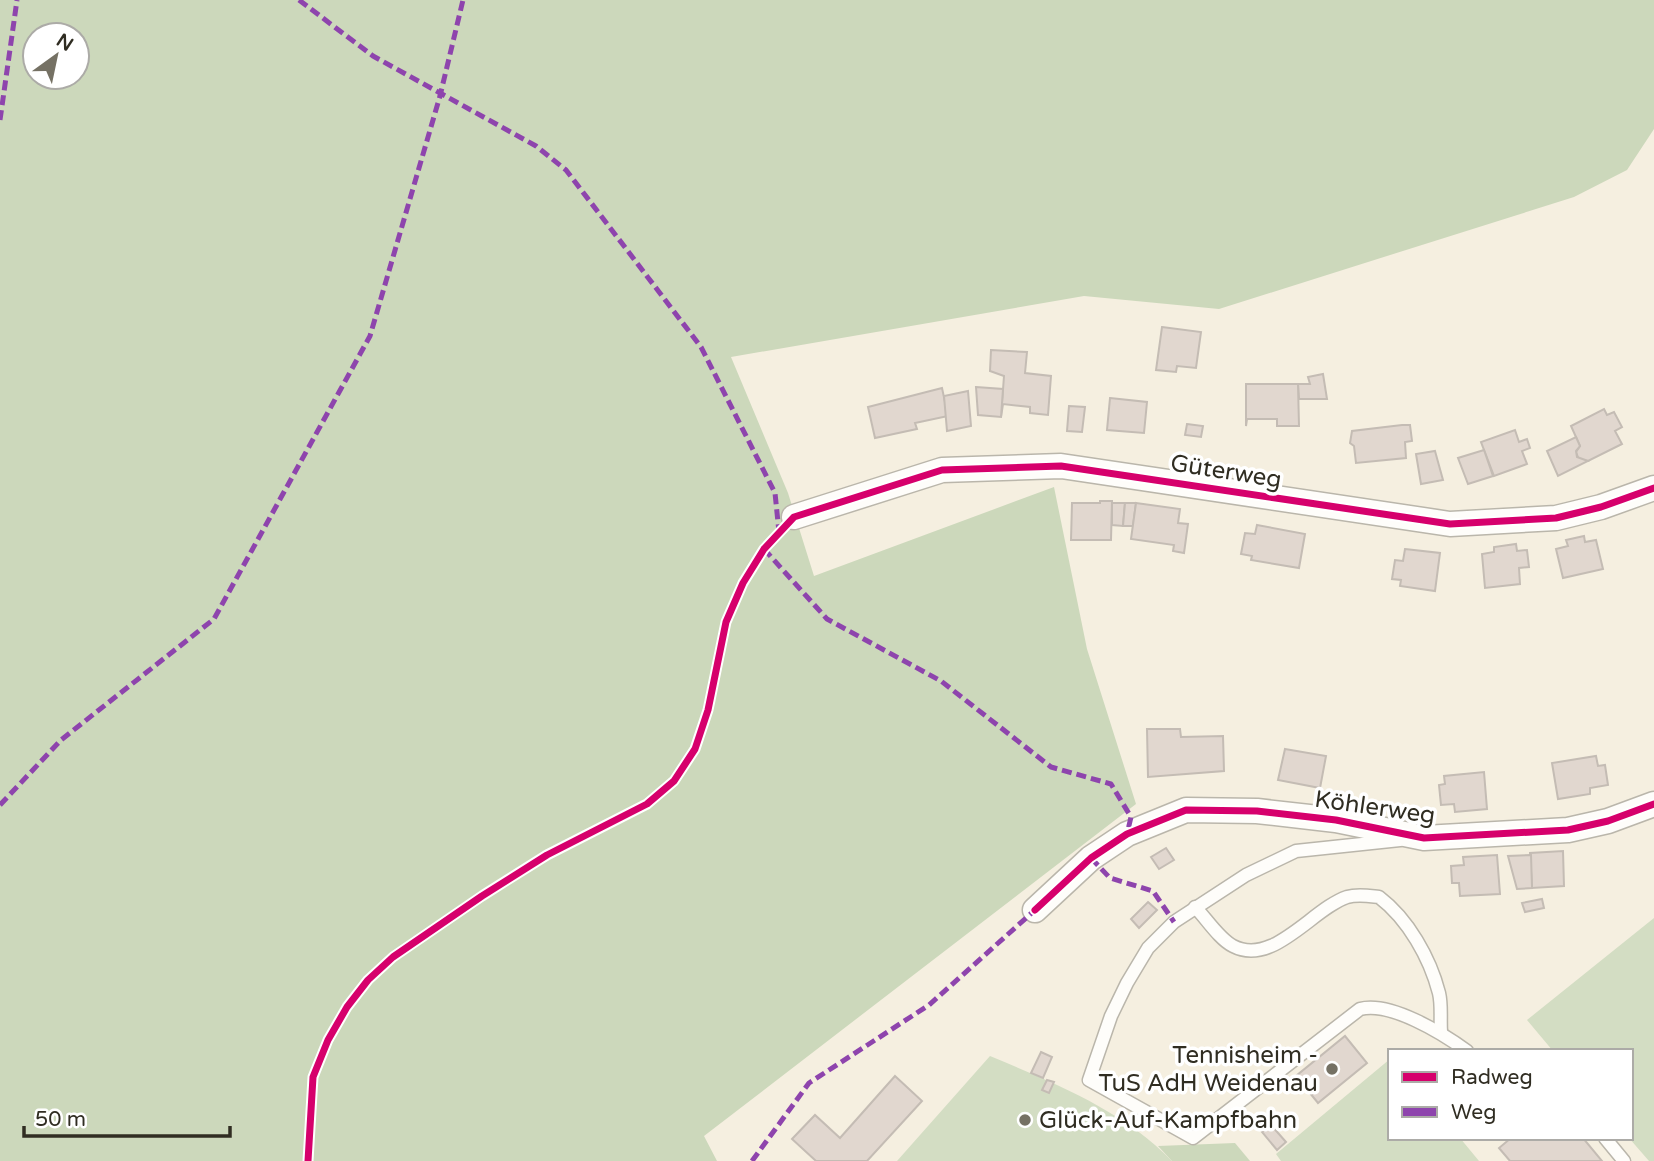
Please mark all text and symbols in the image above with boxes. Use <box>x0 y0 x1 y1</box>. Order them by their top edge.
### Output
north arrow <box>21 21 91 91</box>
text: N <box>52 29 77 56</box>
street label: Güterweg <box>1168 448 1284 495</box>
street label: Köhlerweg <box>1313 785 1437 830</box>
place label: Tennisheim - TuS AdH Weidenau <box>1098 1041 1318 1098</box>
legend <box>1388 1049 1633 1140</box>
marker: Tennisheim - TuS AdH Weidenau <box>1324 1061 1340 1077</box>
text: Radweg <box>1451 1065 1533 1090</box>
scale bar <box>24 1094 231 1138</box>
text: Weg <box>1451 1100 1496 1125</box>
place label: Glück-Auf-Kampfbahn <box>1039 1106 1297 1135</box>
text: 50 m <box>35 1107 86 1132</box>
marker: Glück-Auf-Kampfbahn <box>1017 1112 1033 1128</box>

